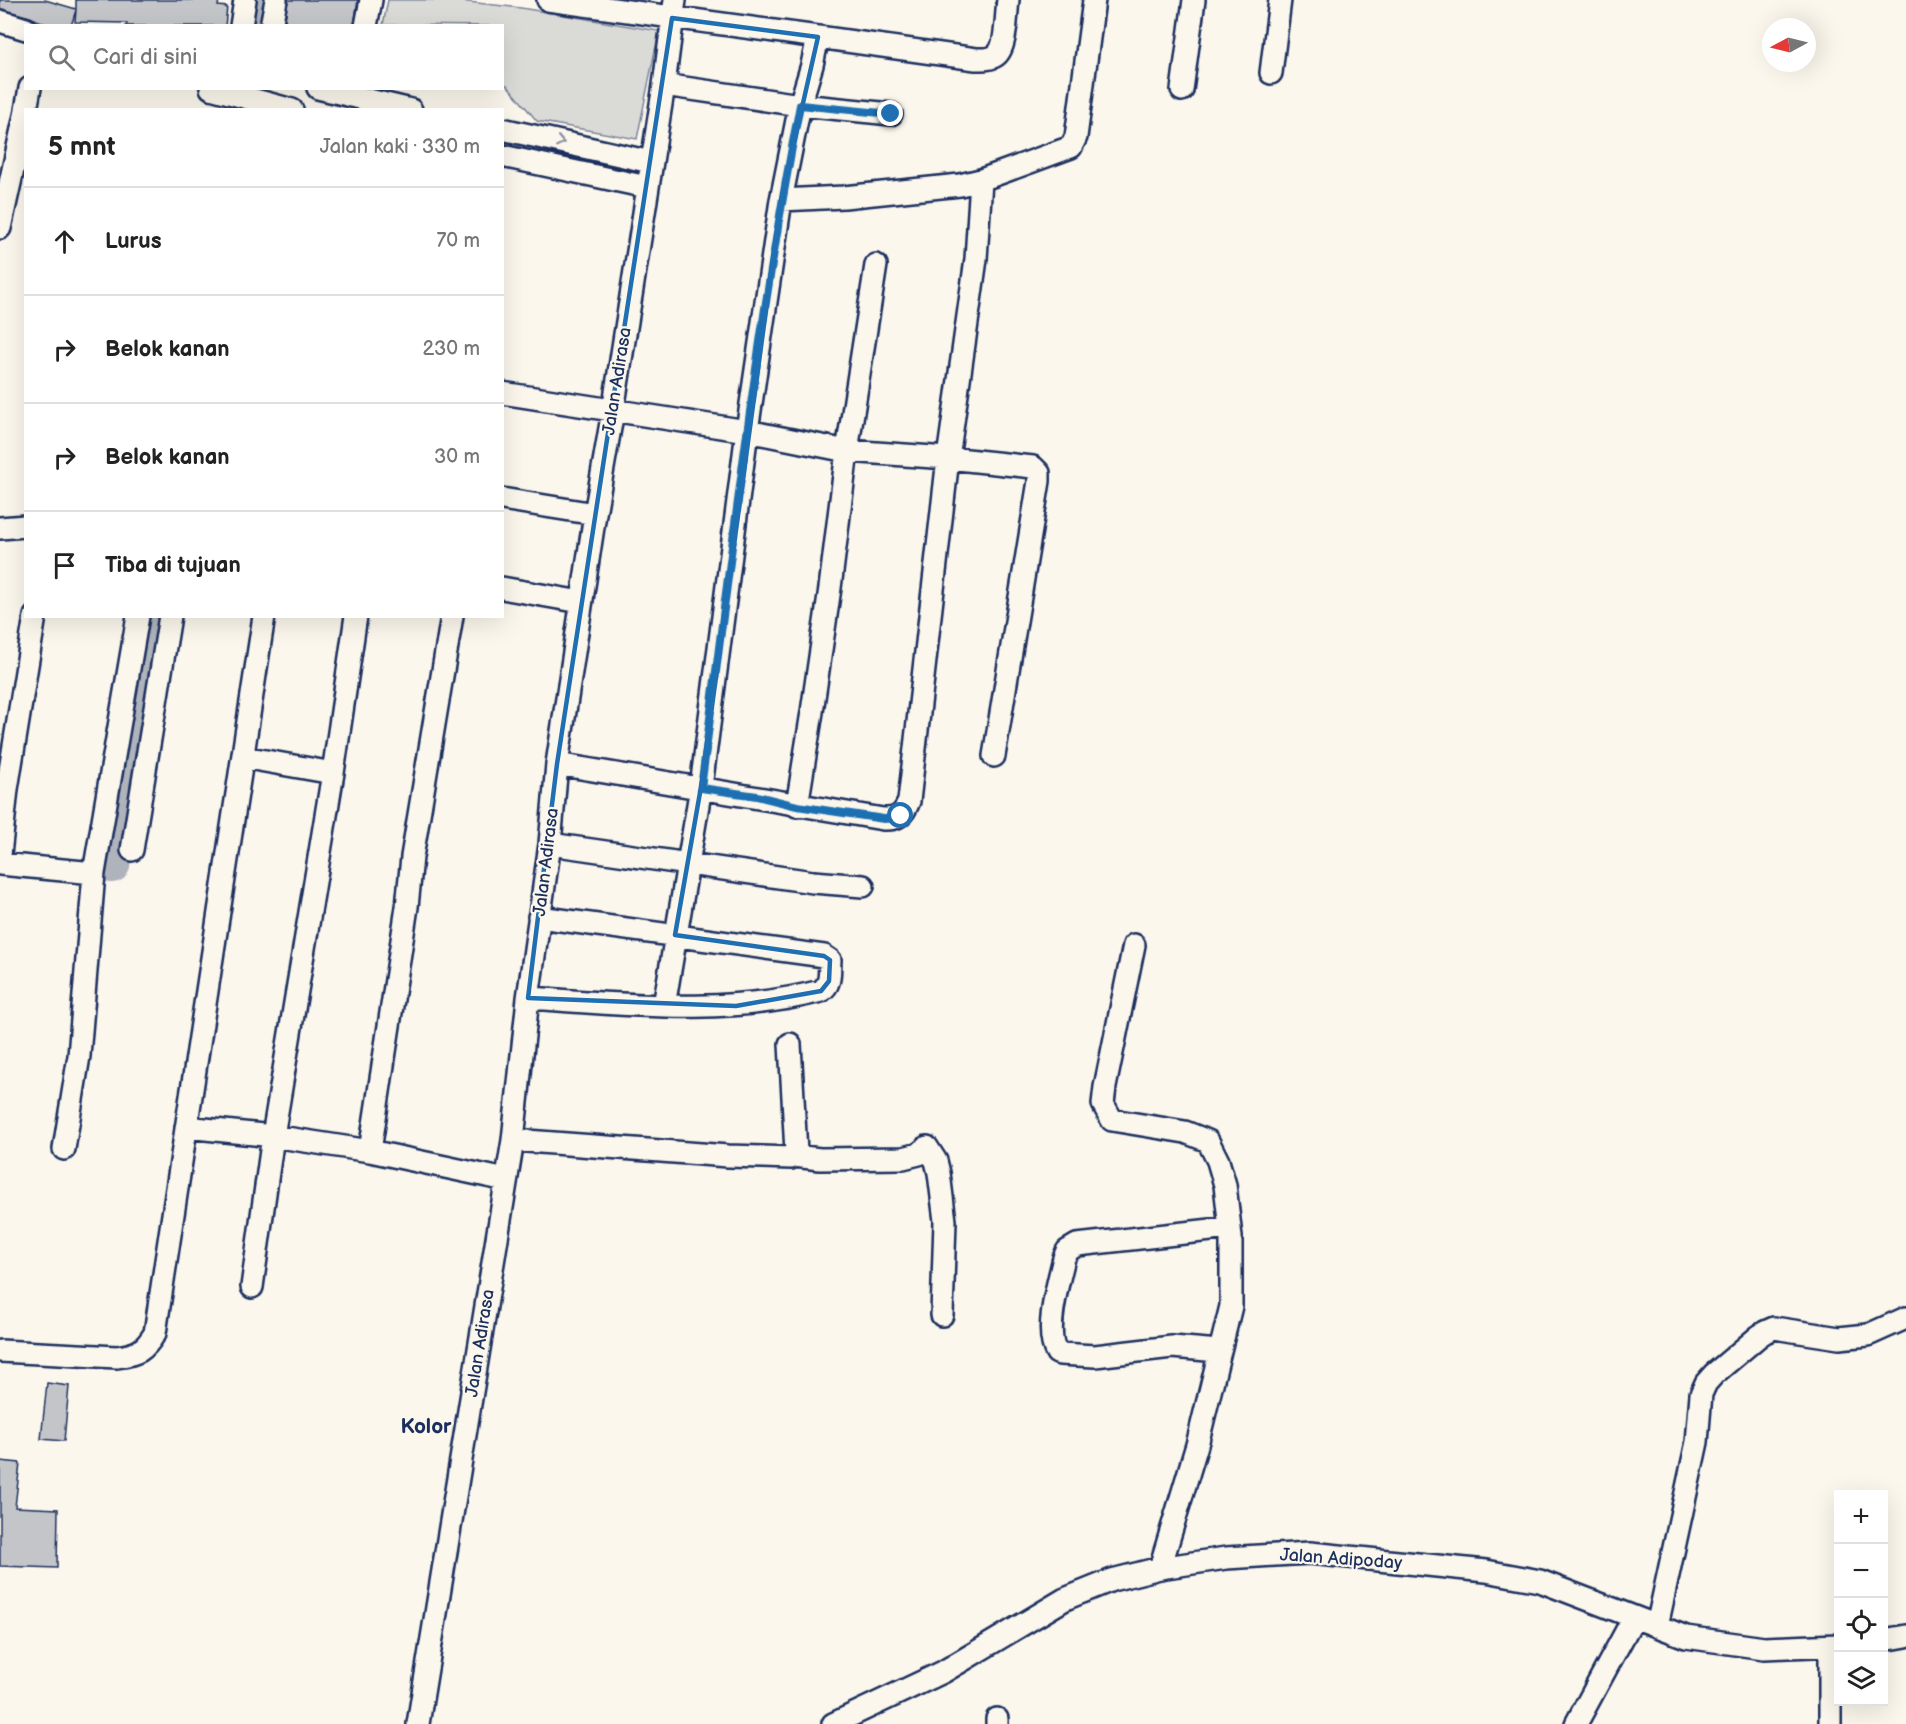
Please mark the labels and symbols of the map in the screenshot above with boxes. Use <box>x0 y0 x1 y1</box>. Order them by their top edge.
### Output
north arrow <box>1762 18 1816 72</box>
route end <box>877 100 903 126</box>
one-way arrow <box>554 134 564 147</box>
street label: Jalan Adirasa <box>598 326 636 436</box>
route start <box>887 802 913 828</box>
street label: Jalan Adirasa <box>529 807 563 917</box>
street label: Jalan Adirasa <box>461 1288 499 1398</box>
district label: Kolor <box>401 1414 452 1439</box>
street label: Jalan Adipoday <box>1279 1544 1404 1574</box>

